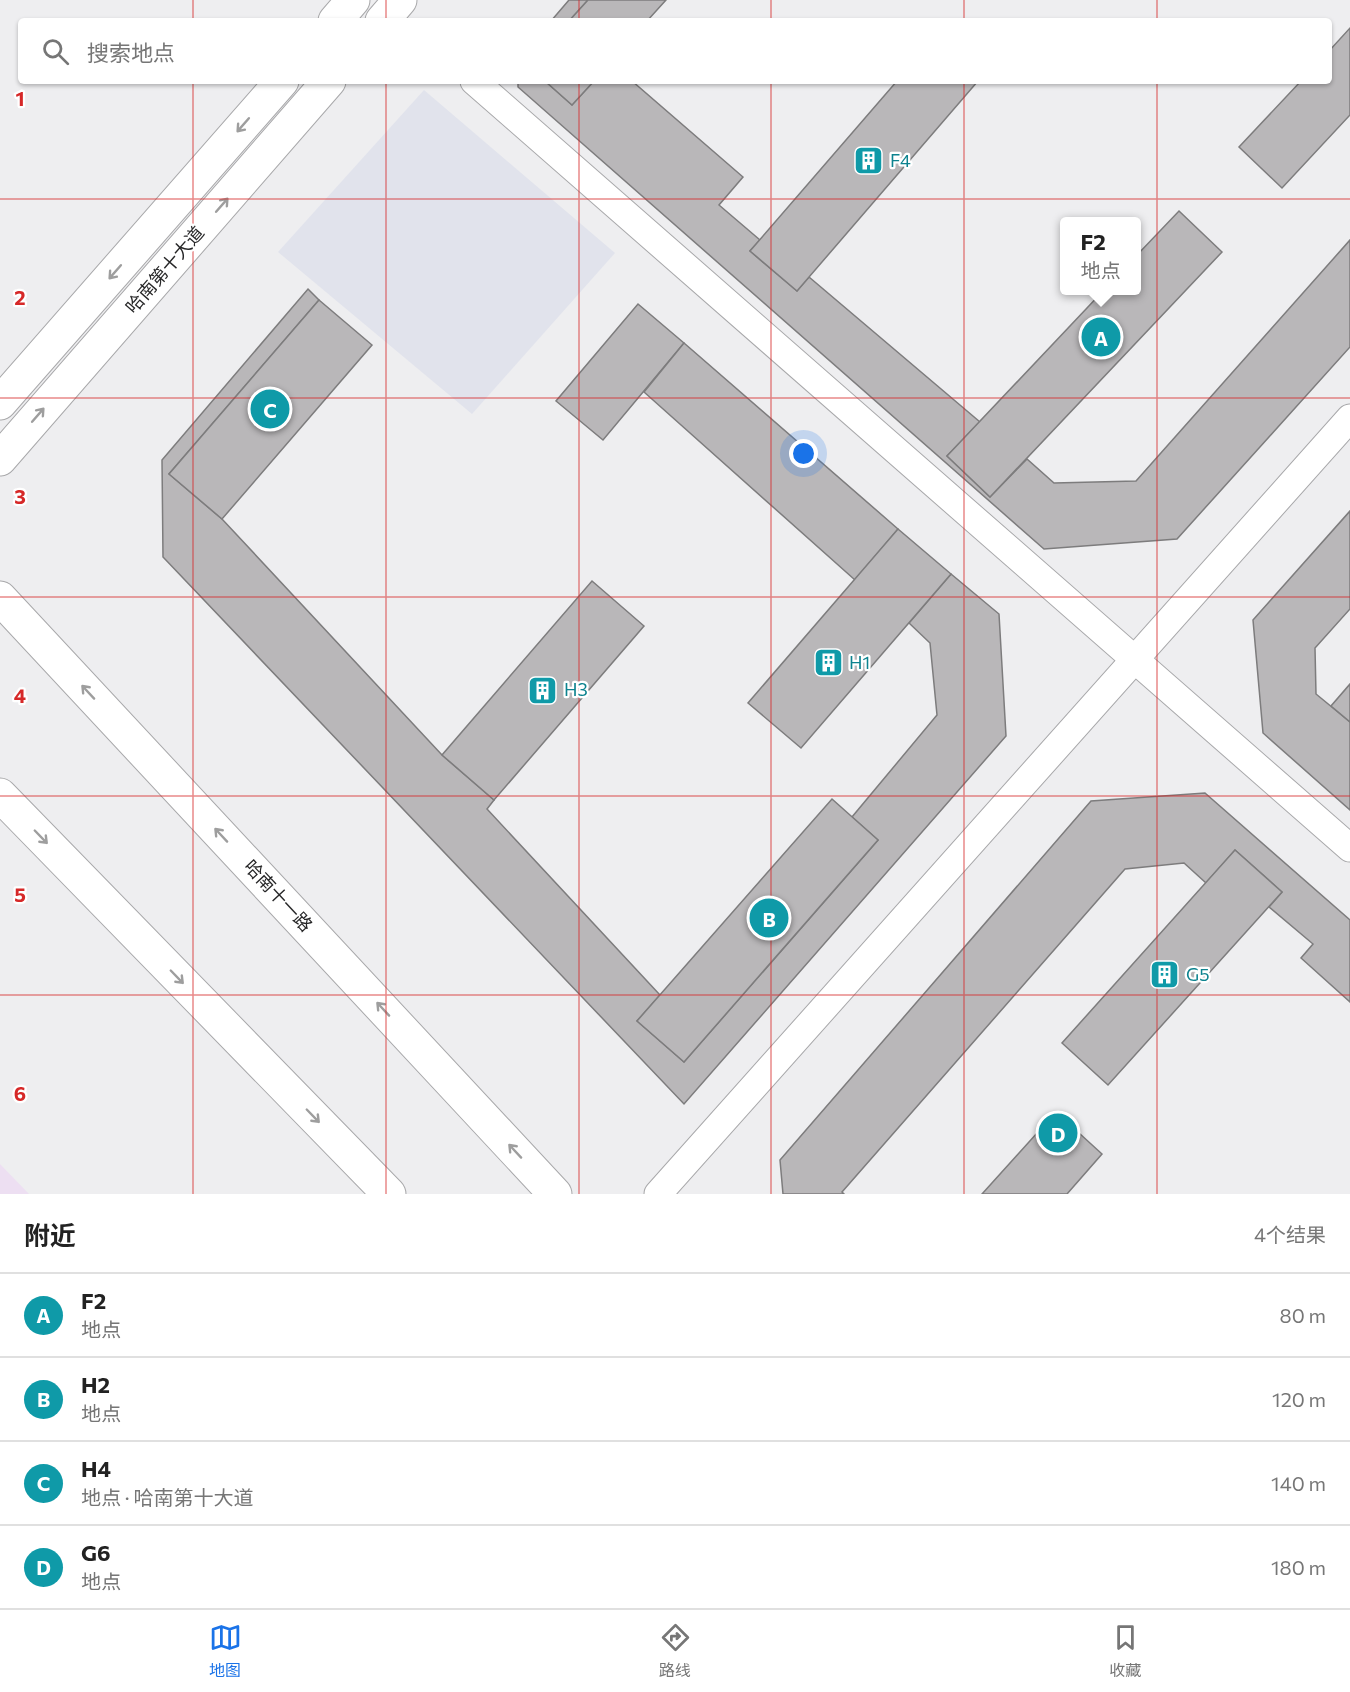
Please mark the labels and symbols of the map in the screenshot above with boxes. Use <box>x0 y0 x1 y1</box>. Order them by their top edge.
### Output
text: 1 <box>15 86 25 110</box>
one-way arrow <box>236 117 250 132</box>
building icon: F4 <box>853 145 885 177</box>
place label: F4 <box>890 149 911 171</box>
one-way arrow <box>215 198 229 213</box>
street label: 哈南第十大道 <box>121 221 208 317</box>
one-way arrow <box>108 264 122 279</box>
text: 2 <box>14 285 26 309</box>
pin: A <box>1082 314 1120 360</box>
pin: C <box>250 386 290 432</box>
one-way arrow <box>32 407 45 423</box>
your location <box>789 439 818 468</box>
text: 3 <box>14 484 26 508</box>
building icon: H1 <box>812 647 844 679</box>
place label: H1 <box>849 651 870 673</box>
building icon: H3 <box>527 674 559 706</box>
place label: H3 <box>564 678 588 700</box>
text: 4 <box>14 683 26 707</box>
one-way arrow <box>81 685 95 700</box>
one-way arrow <box>214 828 228 843</box>
one-way arrow <box>34 830 48 845</box>
street label: 哈南十一路 <box>240 855 317 936</box>
text: 5 <box>14 882 26 906</box>
pin: B <box>750 896 788 940</box>
building icon: G5 <box>1149 959 1181 991</box>
place label: G5 <box>1186 963 1210 985</box>
one-way arrow <box>170 969 184 984</box>
one-way arrow <box>375 1001 390 1016</box>
text: 6 <box>14 1081 26 1105</box>
one-way arrow <box>306 1109 321 1124</box>
pin: D <box>1038 1110 1078 1156</box>
one-way arrow <box>508 1144 523 1159</box>

